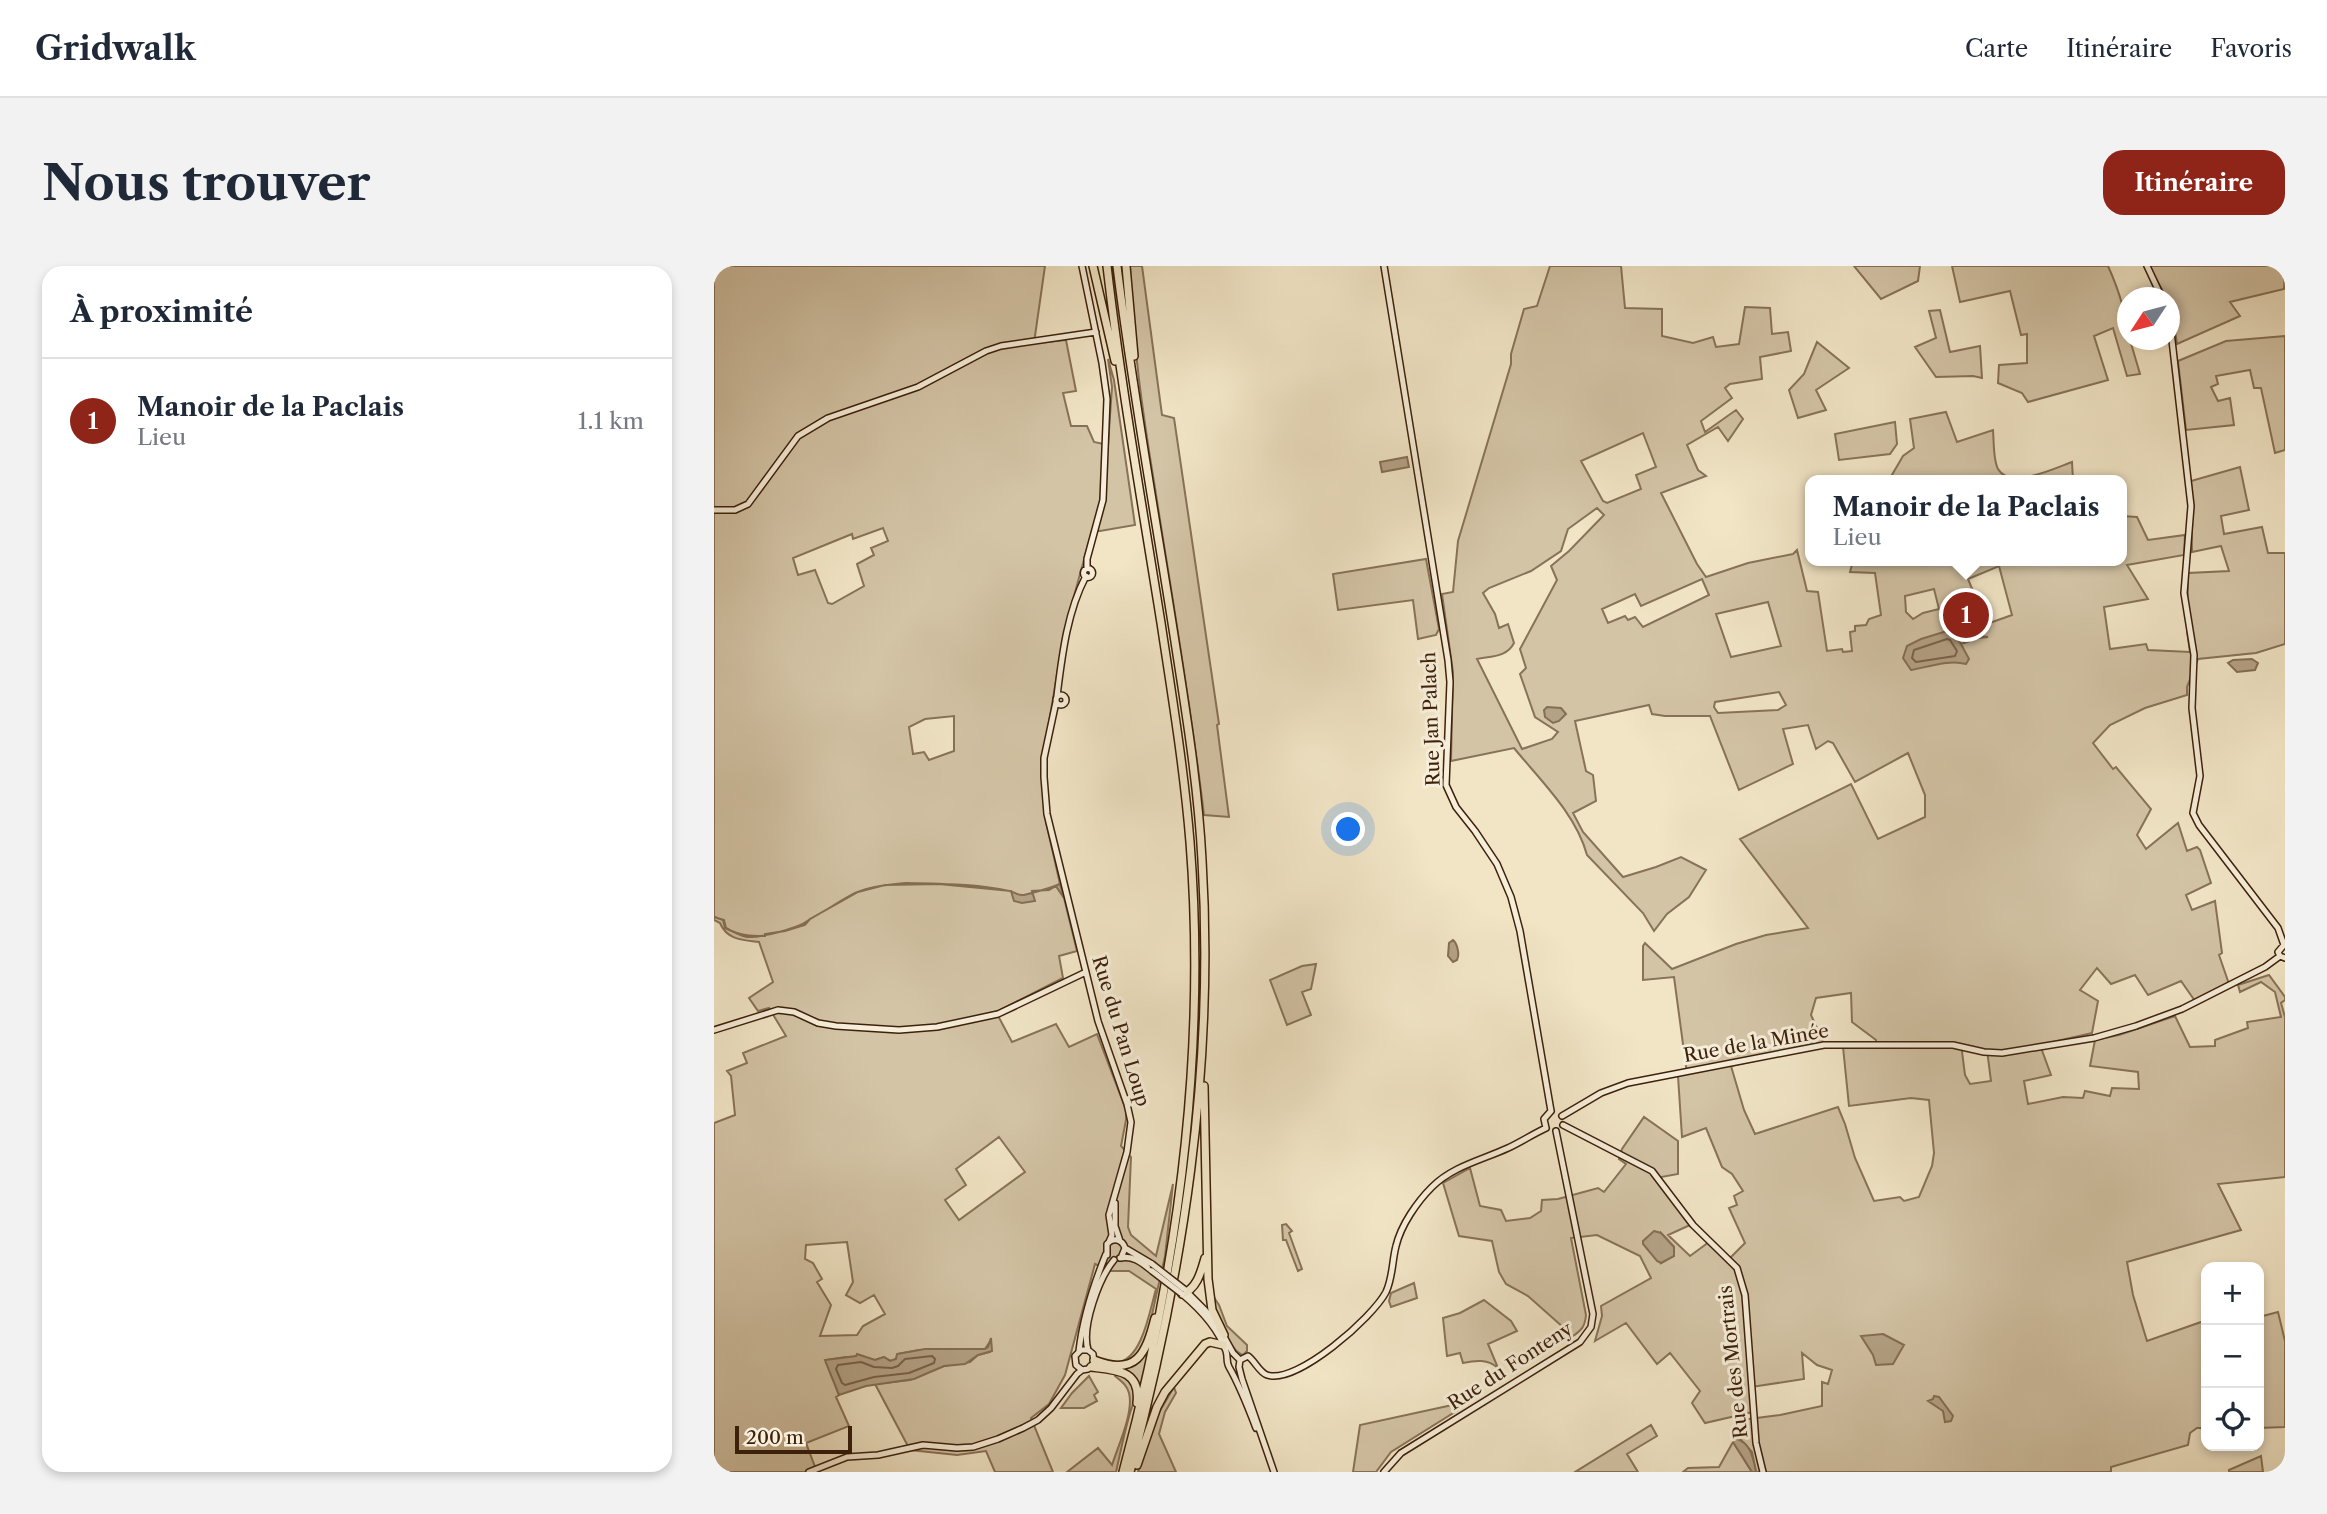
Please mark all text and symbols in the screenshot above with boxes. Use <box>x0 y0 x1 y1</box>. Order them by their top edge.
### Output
text: Gridwalk <box>35 28 196 69</box>
text: Carte <box>1965 34 2028 63</box>
text: Itinéraire <box>2066 34 2172 63</box>
text: Favoris <box>2210 34 2292 63</box>
button: Itinéraire <box>2103 150 2285 215</box>
text: Nous trouver <box>42 152 370 213</box>
north arrow <box>2117 287 2180 350</box>
text: À proximité <box>70 293 253 330</box>
text: Manoir de la Paclais <box>137 391 404 423</box>
text: 1 <box>88 407 98 435</box>
text: 1.1 km <box>578 407 644 435</box>
text: Lieu <box>137 423 186 451</box>
popup <box>1805 475 2127 566</box>
text: Manoir de la Paclais <box>1832 491 2100 523</box>
text: Lieu <box>1832 523 1882 551</box>
pin: 1 <box>1943 589 1989 641</box>
street label: Rue Jan Palach <box>1417 651 1445 787</box>
your location <box>1331 812 1365 846</box>
street label: Rue du Pan Loup <box>1087 953 1155 1109</box>
street label: Rue de la Minée <box>1682 1019 1830 1067</box>
map controls <box>2201 1262 2264 1451</box>
button: + <box>2201 1262 2264 1325</box>
street label: Rue des Mortrais <box>1714 1284 1752 1440</box>
street label: Rue du Fonteny <box>1443 1317 1577 1415</box>
button: − <box>2201 1325 2264 1388</box>
button: locate <box>2201 1388 2264 1451</box>
scale bar <box>735 1423 852 1455</box>
text: 200 m <box>746 1426 804 1449</box>

